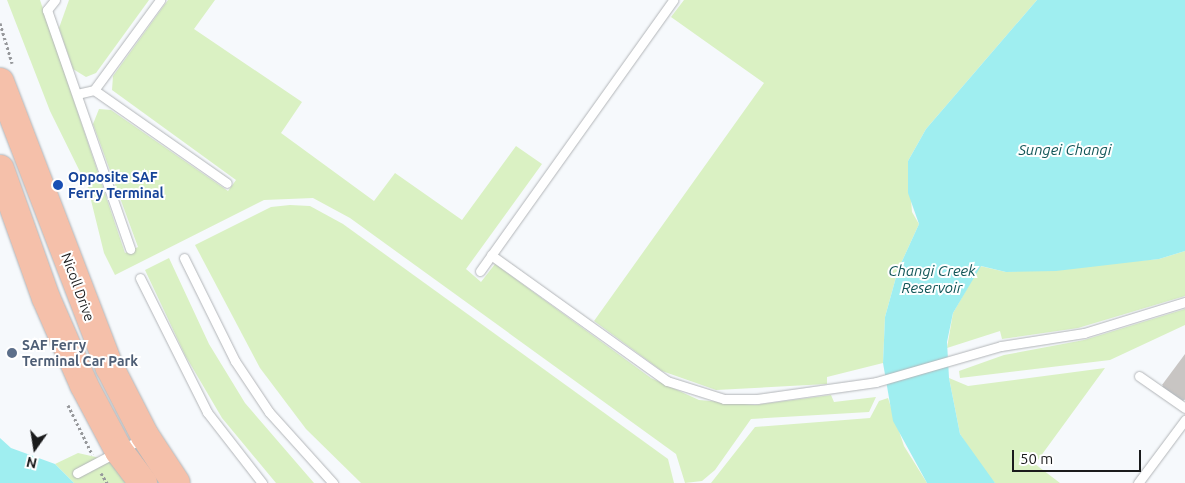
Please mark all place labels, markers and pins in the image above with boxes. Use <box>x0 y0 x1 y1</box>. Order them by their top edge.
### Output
place label: Opposite SAF Ferry Terminal <box>68 169 164 202</box>
marker: Opposite SAF Ferry Terminal <box>52 179 64 191</box>
place label: SAF Ferry Terminal Car Park <box>22 337 138 370</box>
marker: SAF Ferry Terminal Car Park <box>6 347 18 359</box>

